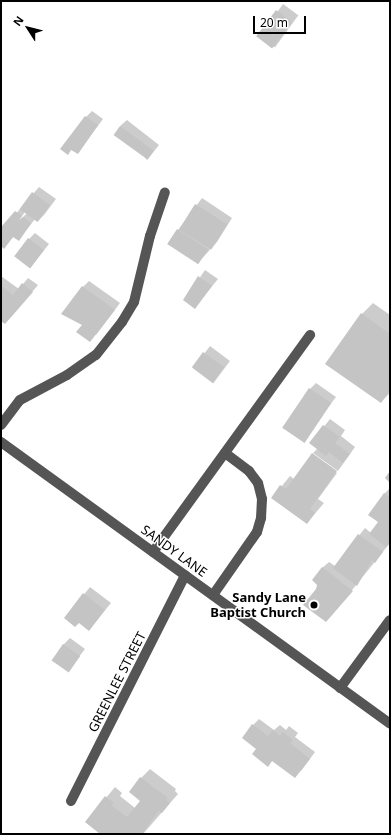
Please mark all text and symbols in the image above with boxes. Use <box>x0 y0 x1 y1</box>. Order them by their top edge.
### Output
north arrow <box>8 8 48 48</box>
scale bar <box>255 8 308 34</box>
text: N <box>9 13 27 29</box>
text: 20 m <box>260 14 288 31</box>
street label: SANDY LANE <box>138 522 210 580</box>
place label: Sandy Lane Baptist Church <box>210 590 306 621</box>
marker: Sandy Lane Baptist Church <box>309 600 319 610</box>
street label: GREENLEE STREET <box>85 629 149 735</box>

